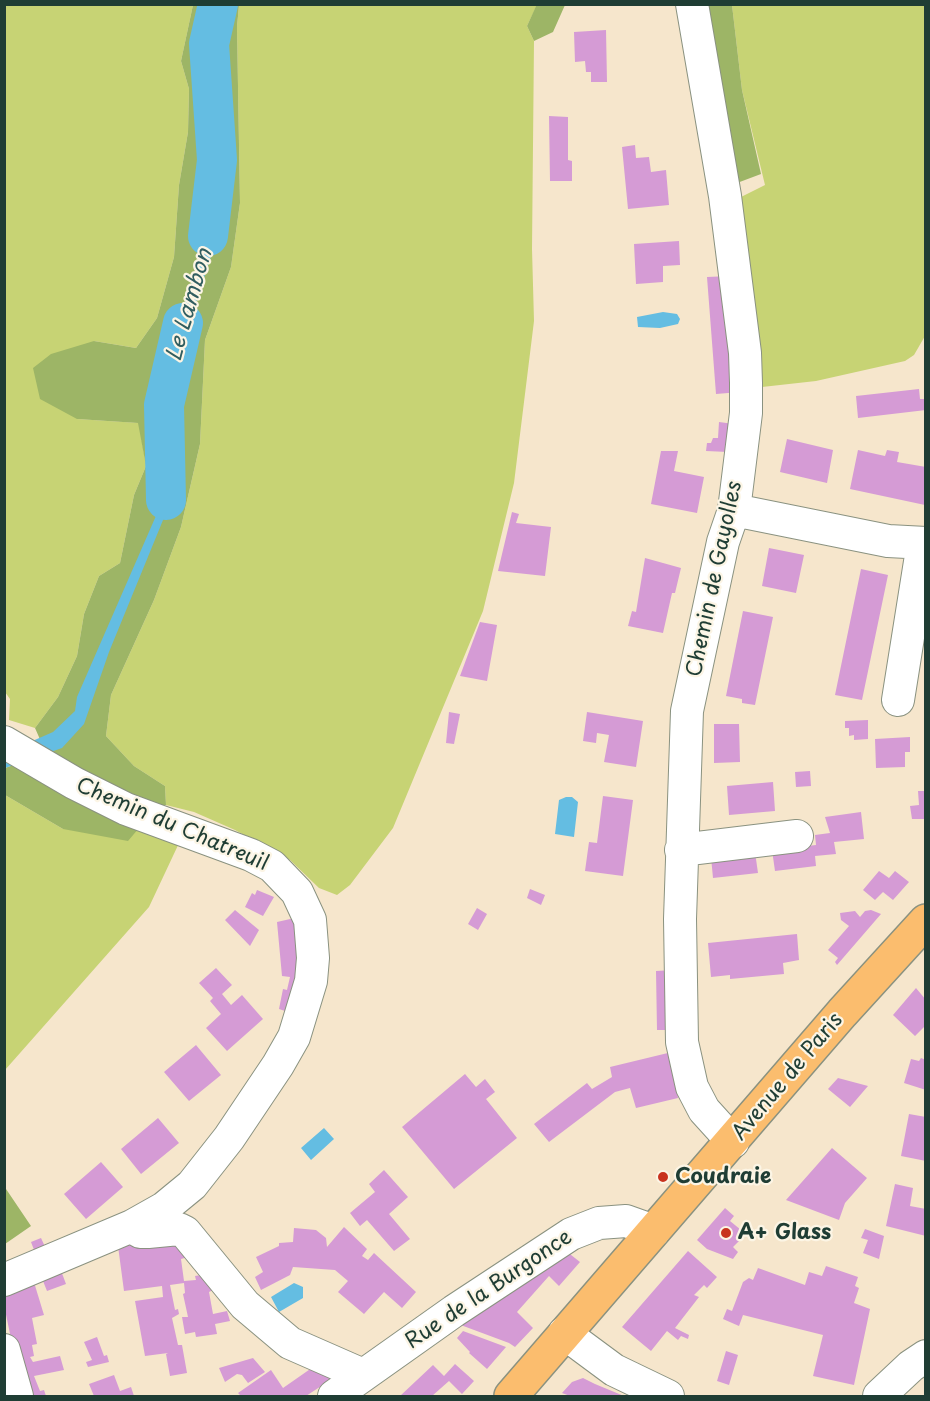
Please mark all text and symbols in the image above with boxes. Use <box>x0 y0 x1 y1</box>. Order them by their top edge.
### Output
water label: Le Lambon <box>161 246 219 364</box>
street label: Chemin de Gayolles <box>682 479 748 679</box>
street label: Chemin du Chatreuil <box>72 773 272 877</box>
street label: Avenue de Paris <box>727 1008 849 1146</box>
place label: Coudraie <box>675 1164 771 1190</box>
marker: Coudraie <box>656 1170 670 1184</box>
place label: A+ Glass <box>738 1220 831 1246</box>
street label: Rue de la Burgonce <box>401 1225 577 1355</box>
marker: A+ Glass <box>719 1226 733 1240</box>

